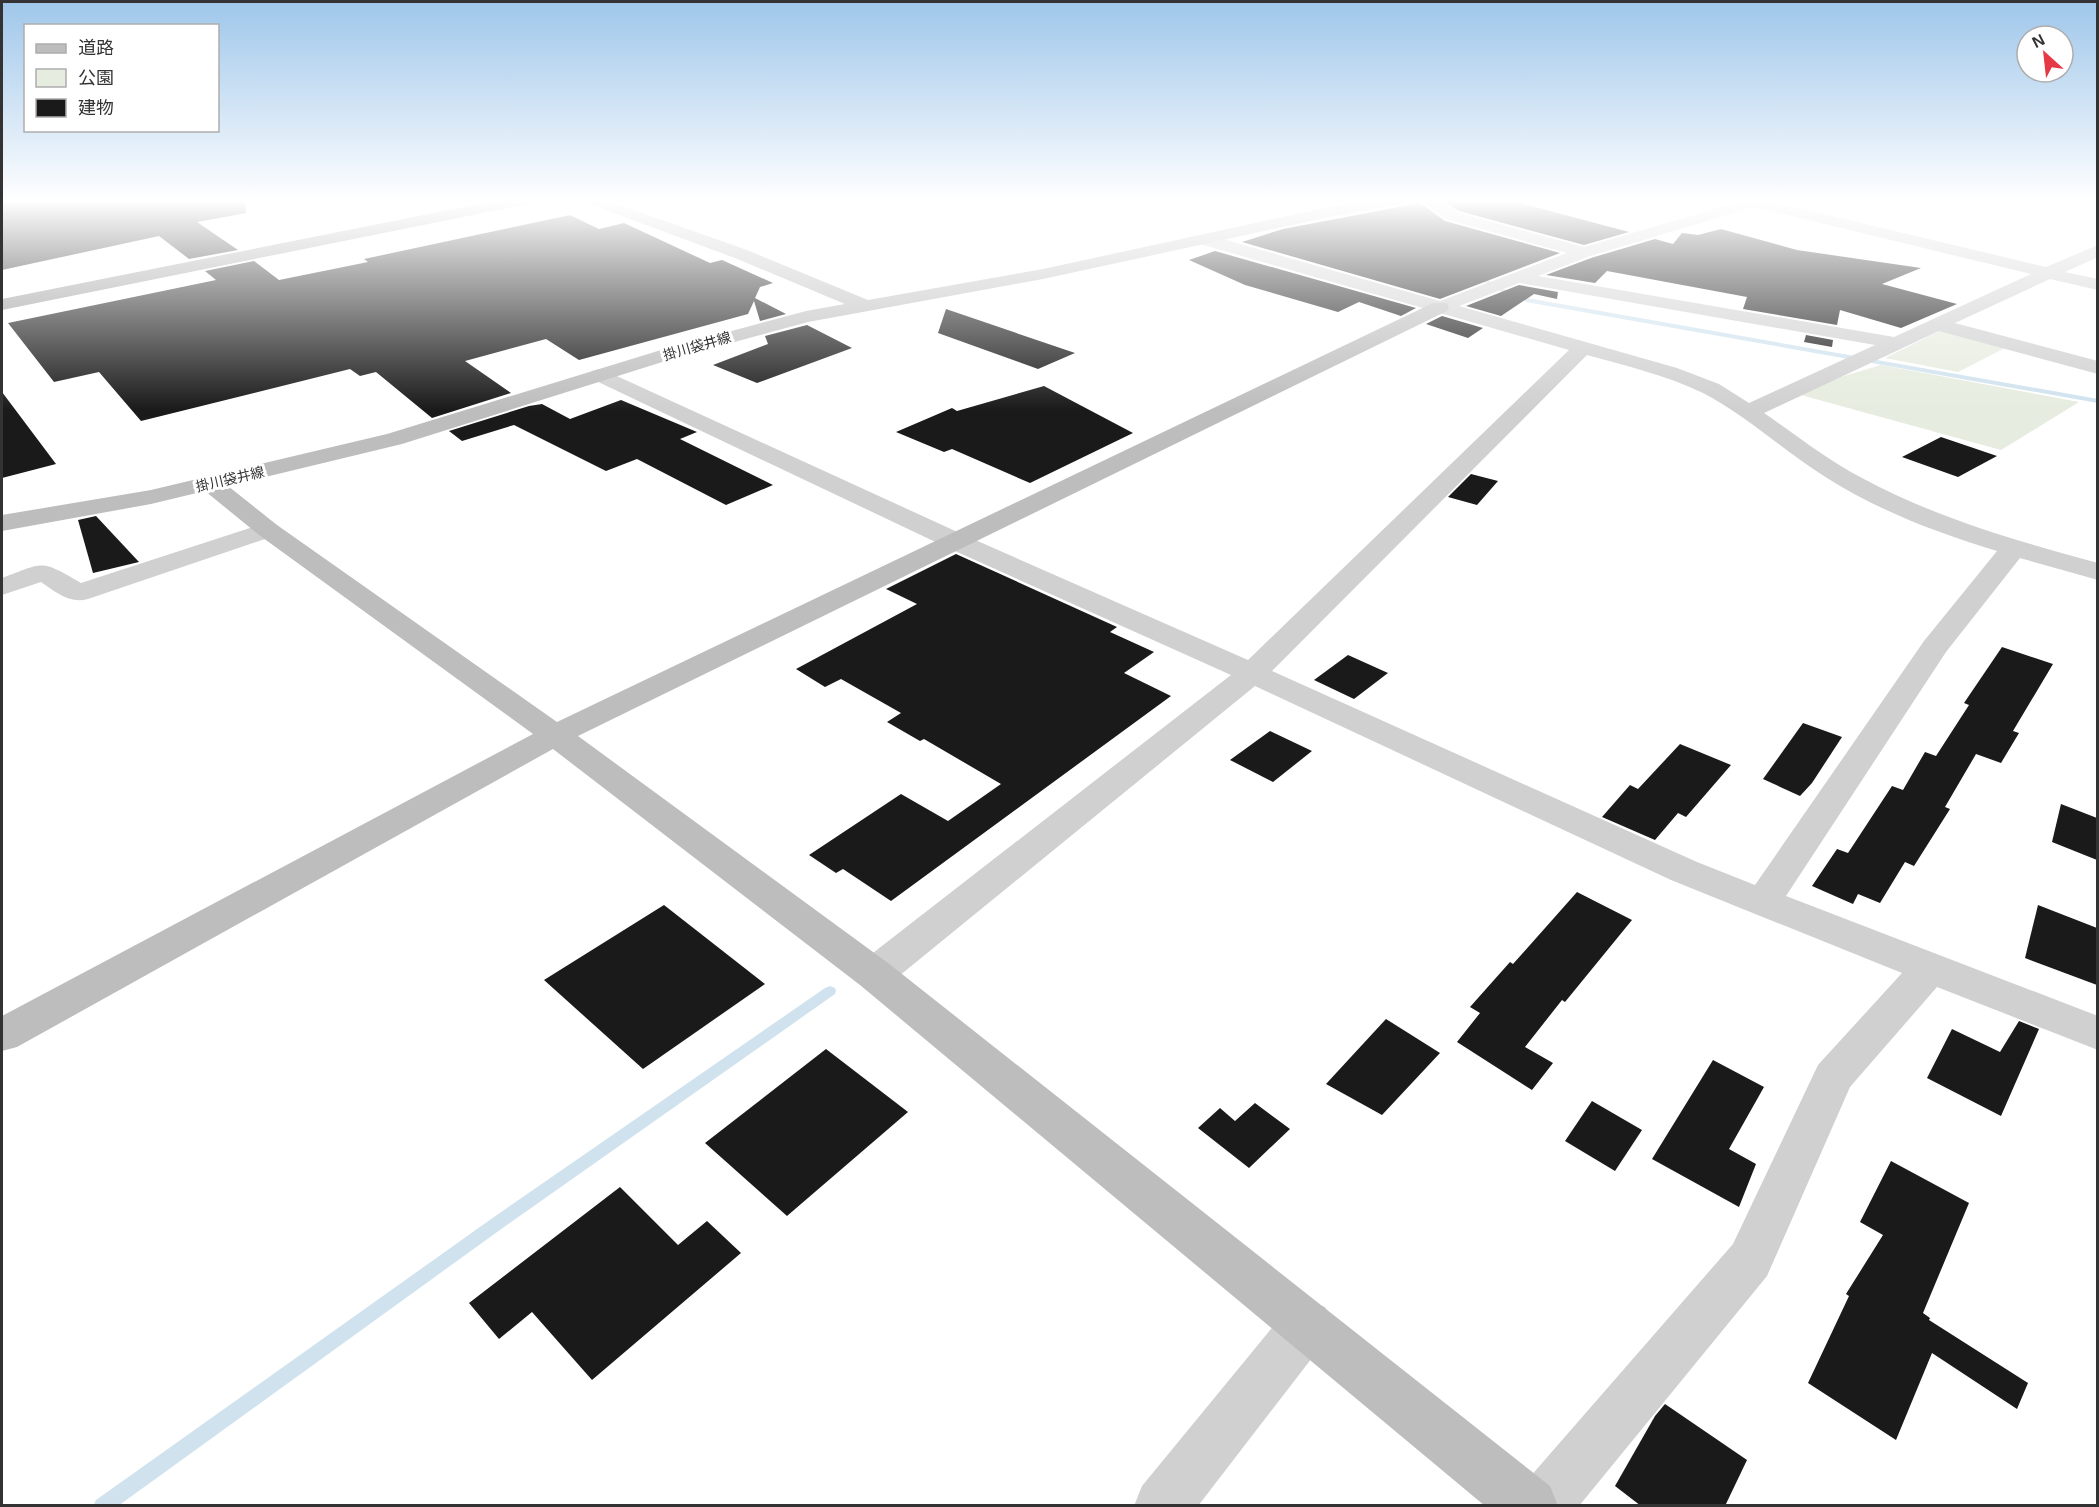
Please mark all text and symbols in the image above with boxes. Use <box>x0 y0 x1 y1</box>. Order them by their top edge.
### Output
legend <box>24 24 219 132</box>
north arrow <box>2015 24 2075 84</box>
text: N <box>2029 31 2047 51</box>
text: 道路 <box>78 38 114 58</box>
text: 公園 <box>78 68 114 88</box>
text: 建物 <box>78 98 114 118</box>
street label: 掛川袋井線 <box>661 329 733 363</box>
street label: 掛川袋井線 <box>194 463 266 495</box>

